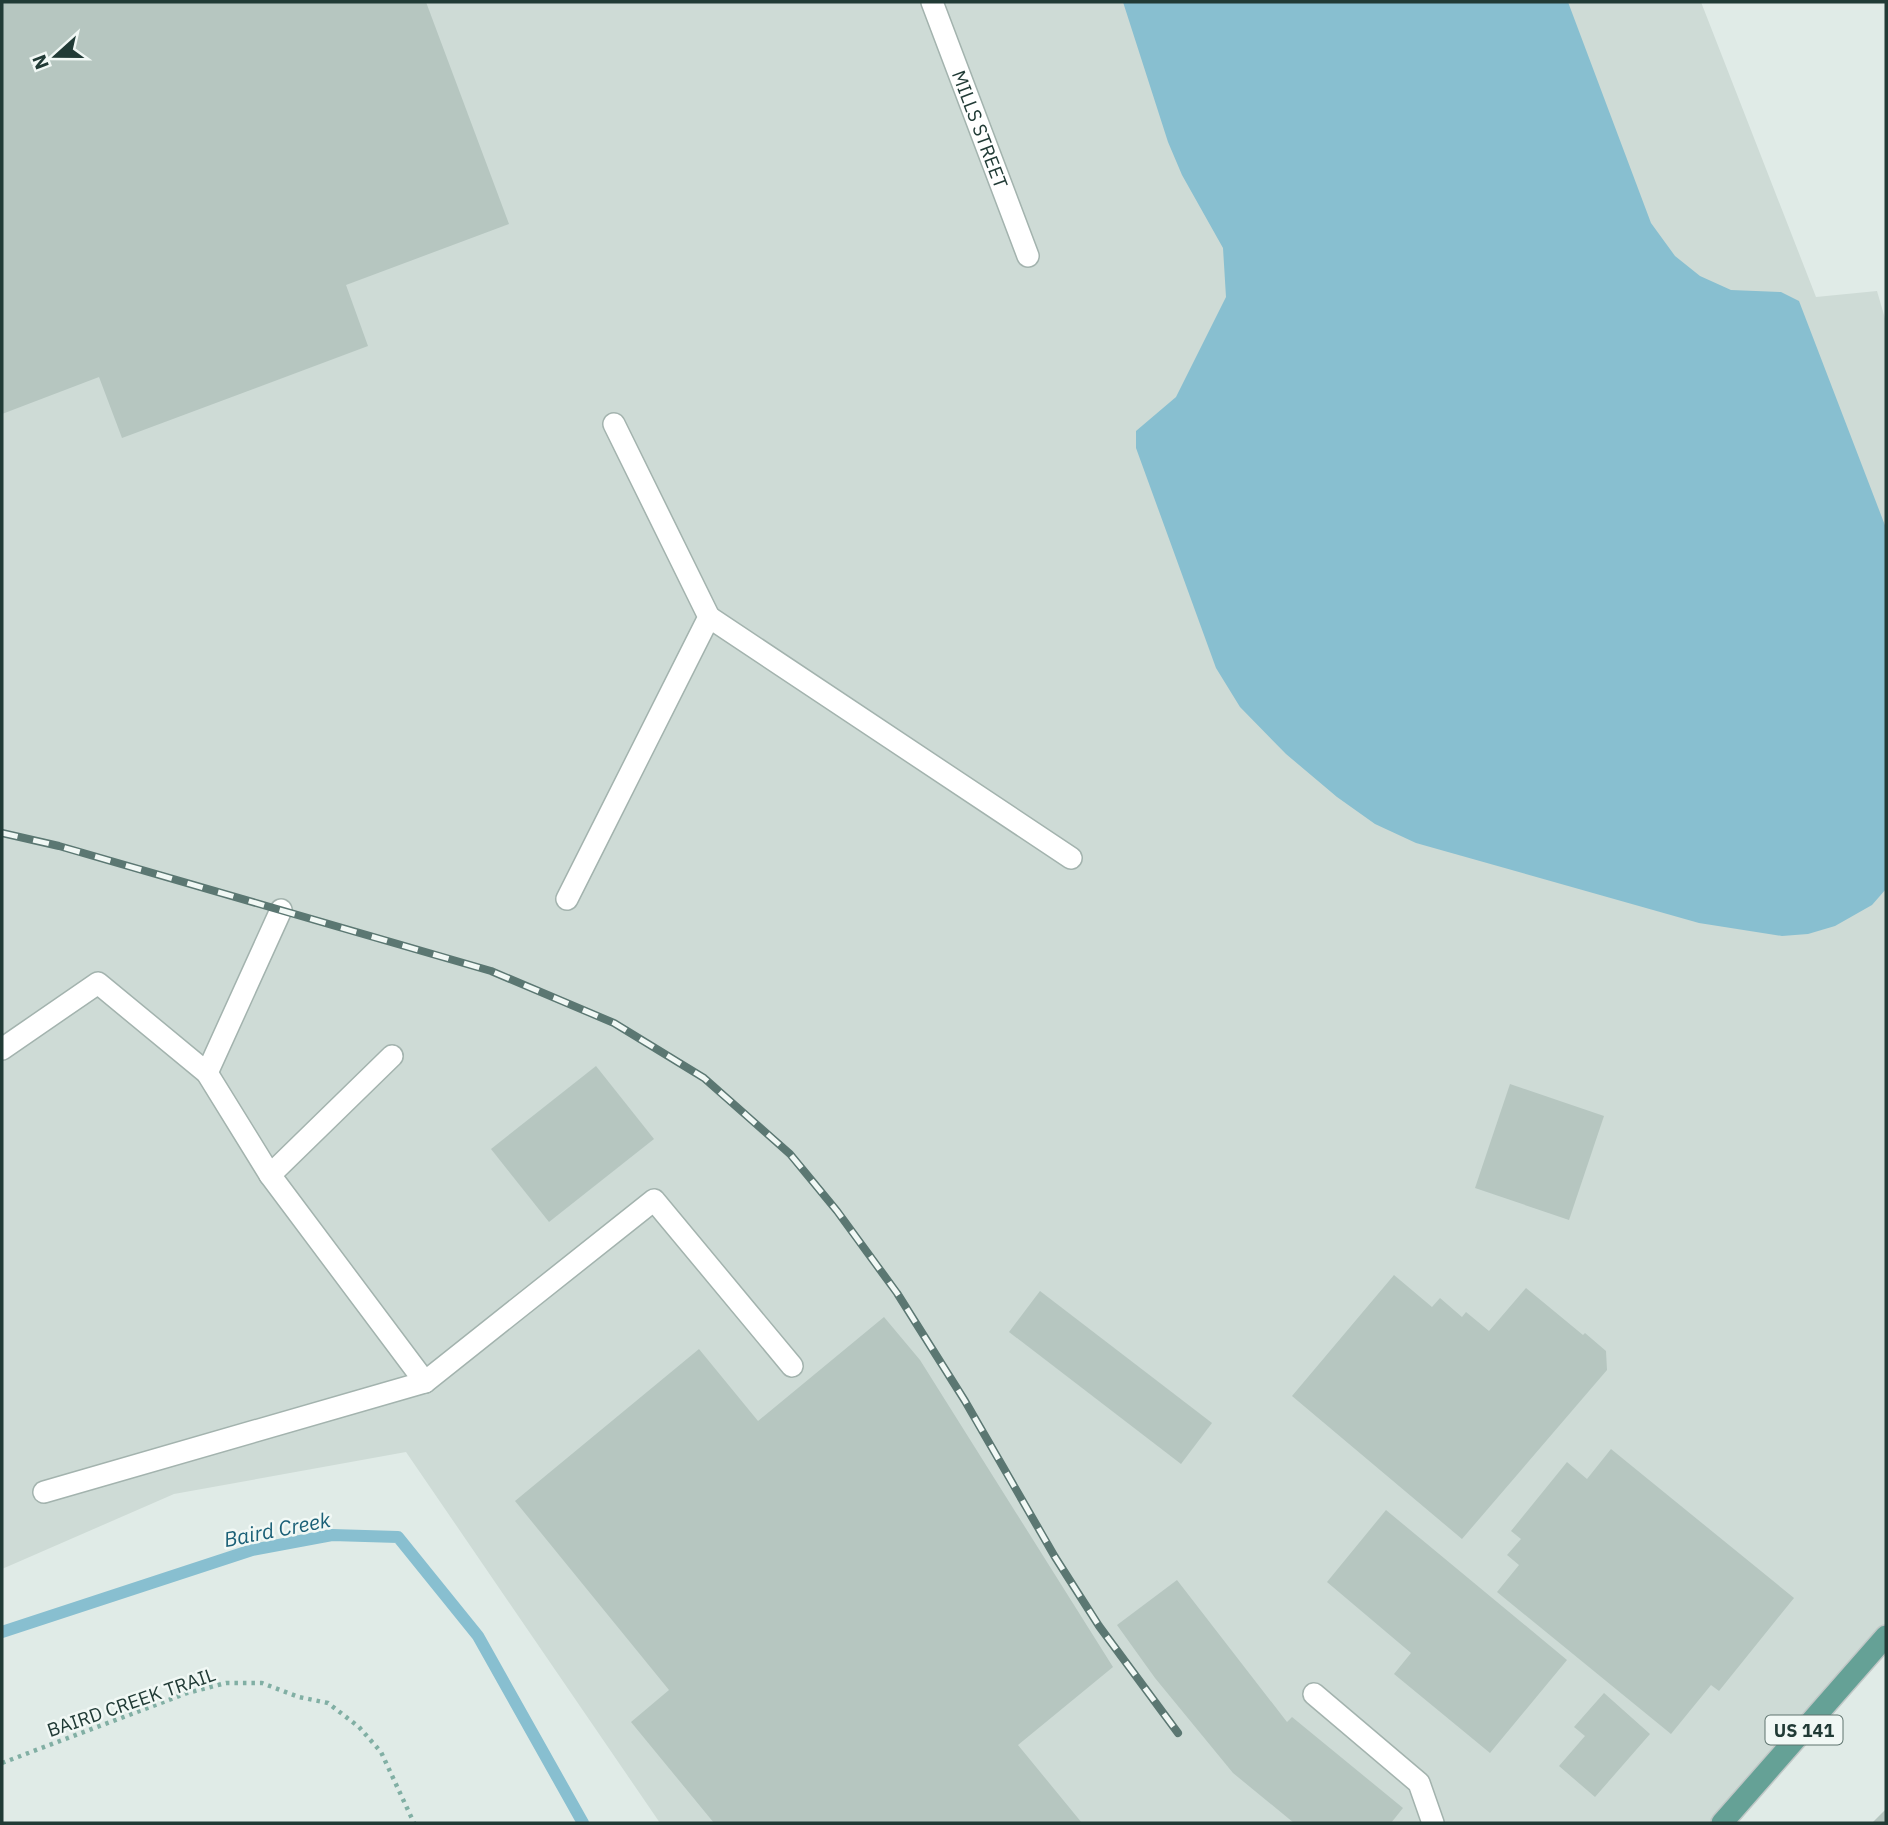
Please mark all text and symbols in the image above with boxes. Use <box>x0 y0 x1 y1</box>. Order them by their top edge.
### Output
north arrow <box>21 21 91 91</box>
text: N <box>26 51 54 73</box>
street label: MILLS STREET <box>947 67 1013 192</box>
water label: Baird Creek <box>221 1505 334 1553</box>
street label: BAIRD CREEK TRAIL <box>44 1662 218 1742</box>
road number: US 141 <box>1766 1716 1842 1744</box>

